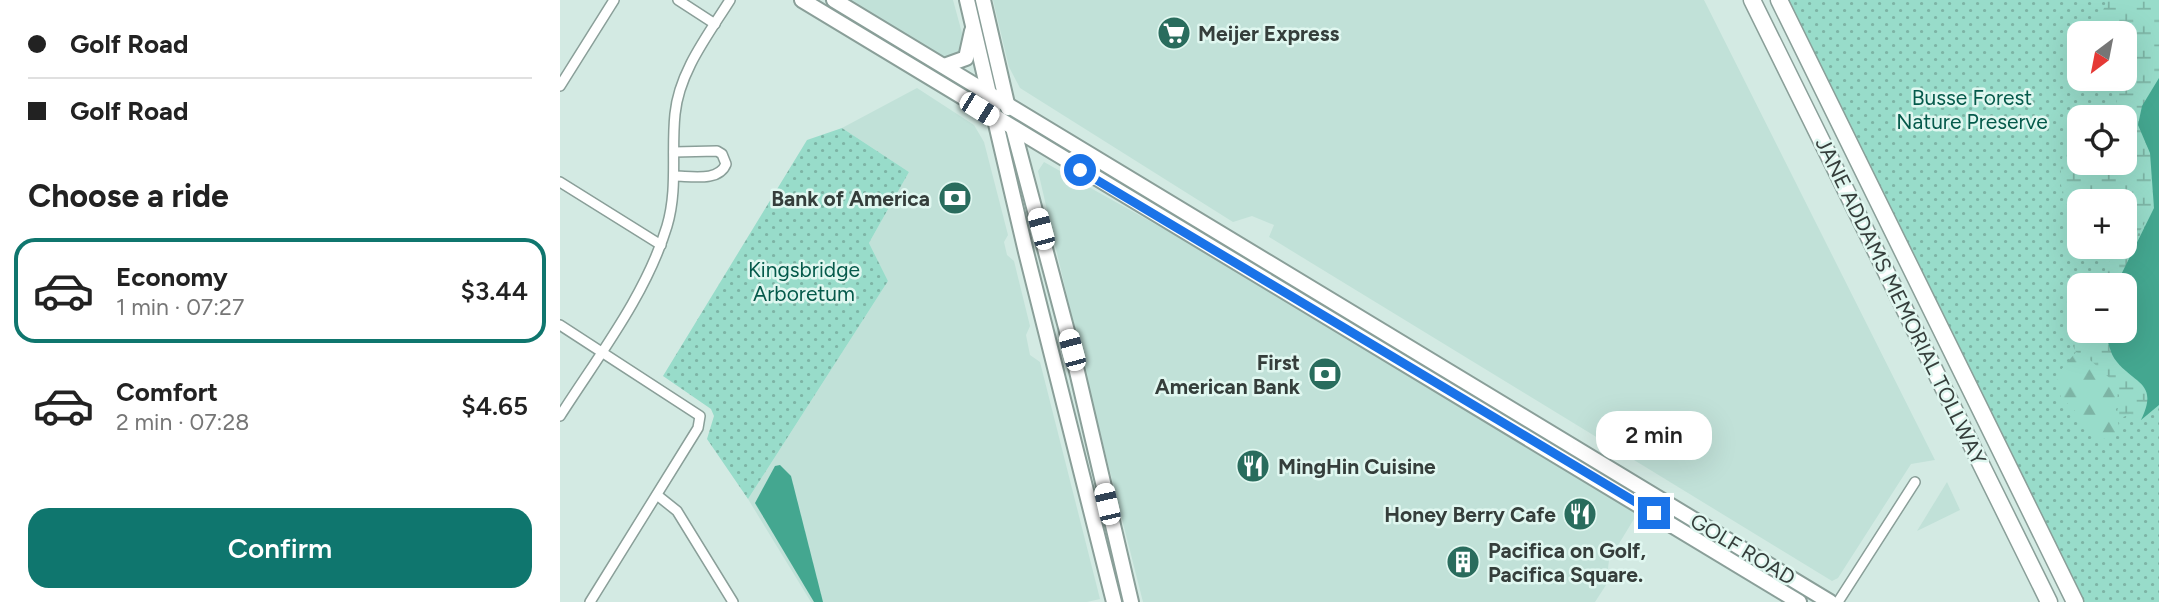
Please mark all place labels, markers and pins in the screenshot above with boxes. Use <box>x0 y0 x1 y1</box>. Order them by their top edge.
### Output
supermarket icon: Meijer Express <box>1155 14 1193 52</box>
place label: Meijer Express <box>1198 21 1339 46</box>
bank icon: Bank of America <box>936 179 974 217</box>
place label: Bank of America <box>771 186 930 211</box>
place label: First American Bank <box>1155 350 1301 399</box>
bank icon: First American Bank <box>1306 355 1344 393</box>
restaurant icon: MingHin Cuisine <box>1234 447 1272 485</box>
place label: MingHin Cuisine <box>1278 454 1436 479</box>
restaurant icon: Honey Berry Cafe <box>1561 495 1599 533</box>
place label: Honey Berry Cafe <box>1384 502 1556 527</box>
place label: Pacifica on Golf, Pacifica Square. <box>1488 538 1646 587</box>
building icon: Pacifica on Golf, Pacifica Square. <box>1444 543 1482 581</box>

